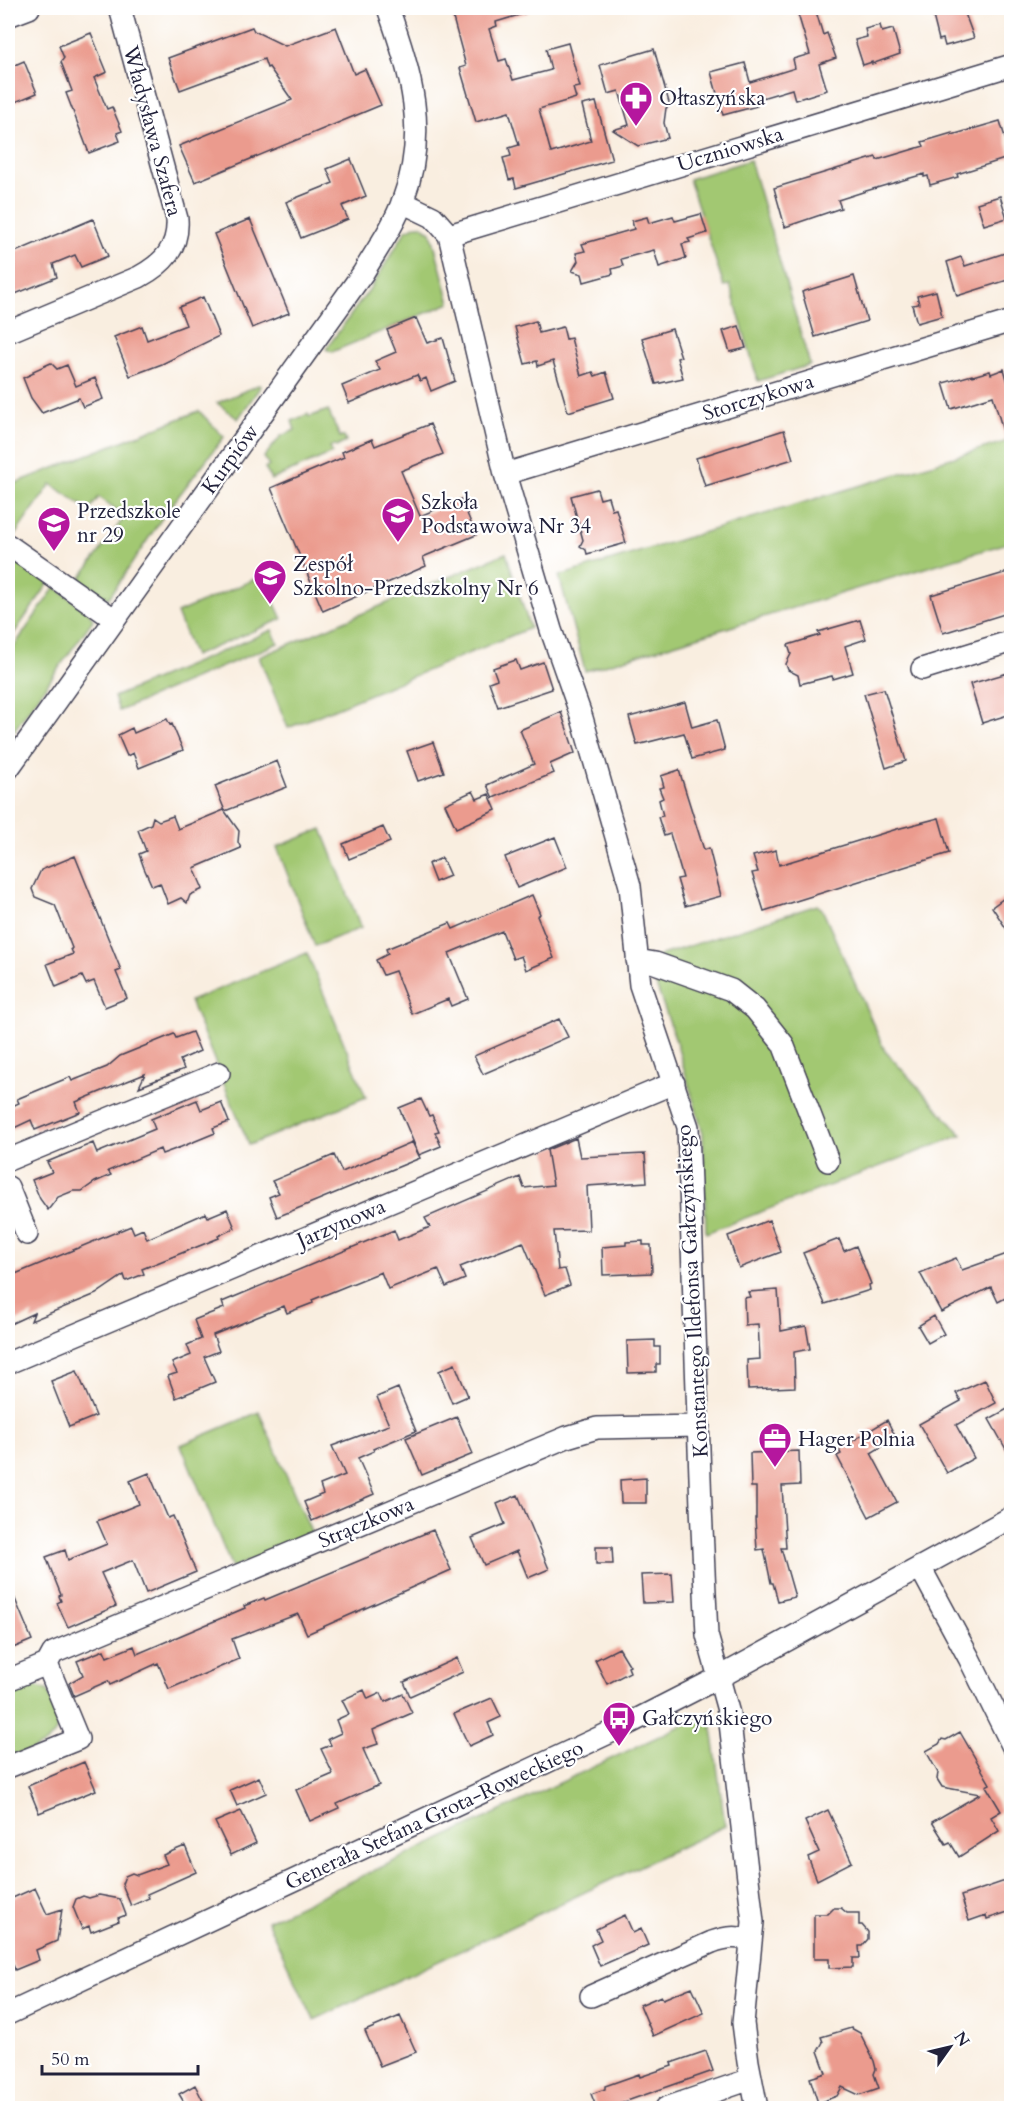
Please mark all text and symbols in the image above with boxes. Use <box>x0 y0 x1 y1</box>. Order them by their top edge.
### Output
street label: Władysława Szafera <box>116 42 189 220</box>
pharmacy icon: Ołtaszyńska <box>618 80 654 127</box>
place label: Ołtaszyńska <box>659 84 766 113</box>
street label: Uczniowska <box>674 120 787 179</box>
street label: Storczykowa <box>699 367 817 428</box>
street label: Kurpiów <box>195 418 266 500</box>
place label: Szkoła Podstawowa Nr 34 <box>421 488 591 541</box>
school or university icon: Szkoła Podstawowa Nr 34 <box>380 496 416 543</box>
place label: Przedszkole nr 29 <box>77 497 181 550</box>
school or university icon: Przedszkole nr 29 <box>36 505 72 552</box>
place label: Zespół Szkolno-Przedszkolny Nr 6 <box>293 550 539 603</box>
school or university icon: Zespół Szkolno-Przedszkolny Nr 6 <box>252 558 288 605</box>
street label: Konstantego Ildefonsa Gałczyńskiego <box>669 1124 716 1458</box>
street label: Jarzynowa <box>290 1192 390 1256</box>
office icon: Hager Polnia <box>757 1421 793 1468</box>
place label: Hager Polnia <box>798 1425 915 1454</box>
street label: Strączkowa <box>314 1489 418 1556</box>
bus stop icon: Gałczyńskiego <box>601 1700 637 1747</box>
place label: Gałczyńskiego <box>642 1704 772 1733</box>
street label: Generała Stefana Grota-Roweckiego <box>280 1733 588 1898</box>
north arrow <box>920 2017 980 2077</box>
text: N <box>949 2027 975 2051</box>
scale bar <box>42 2038 198 2076</box>
text: 50 m <box>51 2047 90 2072</box>

